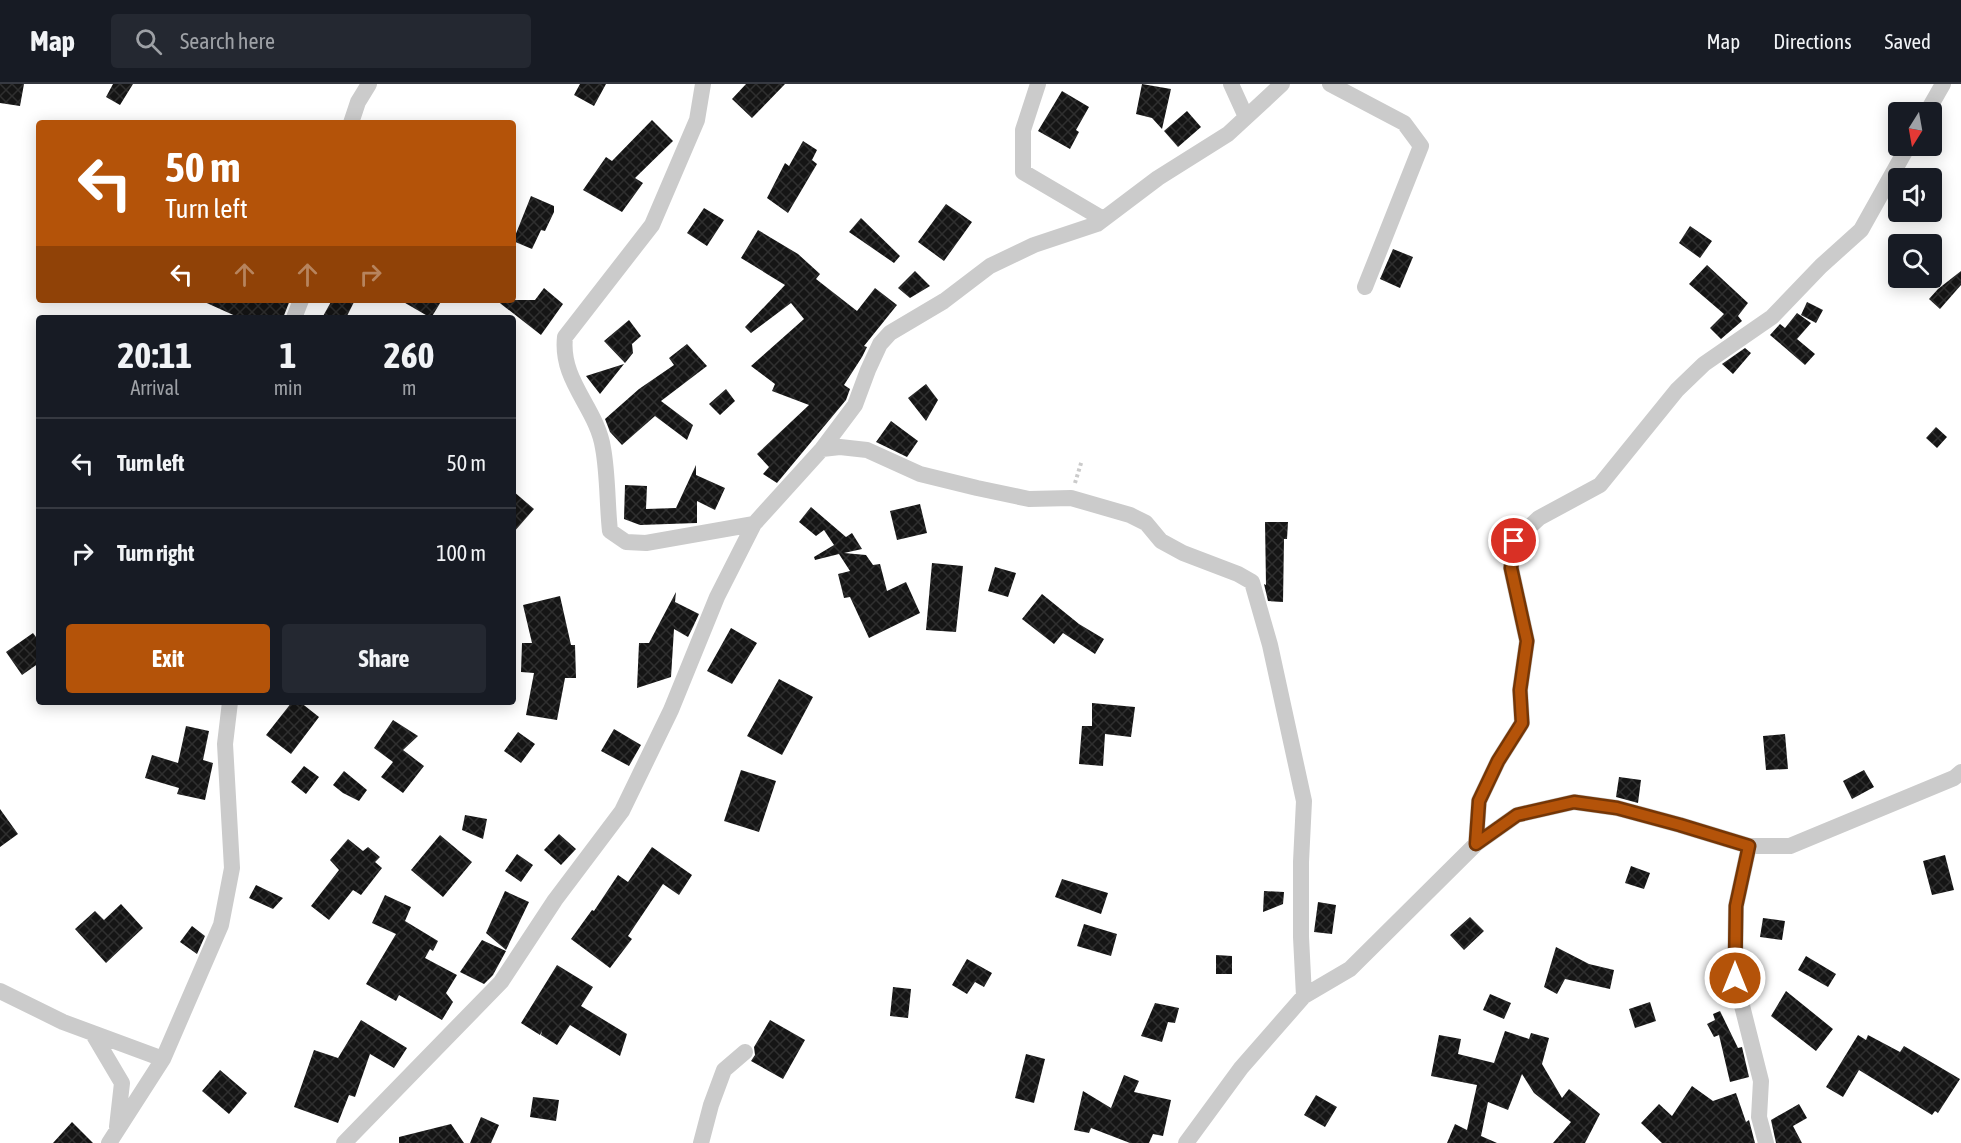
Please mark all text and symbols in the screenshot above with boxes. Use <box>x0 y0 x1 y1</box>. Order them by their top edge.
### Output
search box <box>111 14 531 68</box>
text: Map <box>30 25 75 57</box>
icon: search <box>132 25 165 58</box>
text: Search here <box>180 28 275 54</box>
text: Map <box>1706 29 1740 53</box>
text: Directions <box>1773 29 1852 53</box>
text: Saved <box>1885 29 1931 53</box>
north arrow <box>1888 102 1942 156</box>
map controls <box>1888 102 1942 288</box>
text: 50 m <box>165 143 240 191</box>
icon: left <box>66 144 144 222</box>
button: sound <box>1888 168 1942 222</box>
text: Turn left <box>165 193 248 224</box>
button: search <box>1888 234 1942 288</box>
icon: left <box>165 258 198 291</box>
icon: ahead <box>228 258 261 291</box>
icon: ahead <box>291 258 324 291</box>
icon: right <box>354 258 387 291</box>
text: 20:11 <box>117 334 192 376</box>
text: 1 <box>280 334 296 376</box>
text: 260 <box>384 334 435 376</box>
text: Arrival <box>130 376 179 399</box>
text: min <box>274 376 302 399</box>
text: m <box>402 376 416 399</box>
icon: left <box>66 447 99 480</box>
text: Turn left <box>117 450 184 476</box>
text: 50 m <box>446 450 486 476</box>
pin <box>1488 515 1539 566</box>
icon: arrive <box>1497 524 1530 557</box>
icon: right <box>66 537 99 570</box>
text: Turn right <box>117 540 194 566</box>
text: 100 m <box>436 540 486 566</box>
button: Exit <box>66 624 270 693</box>
button: Share <box>282 624 486 693</box>
position arrow <box>1703 946 1767 1010</box>

